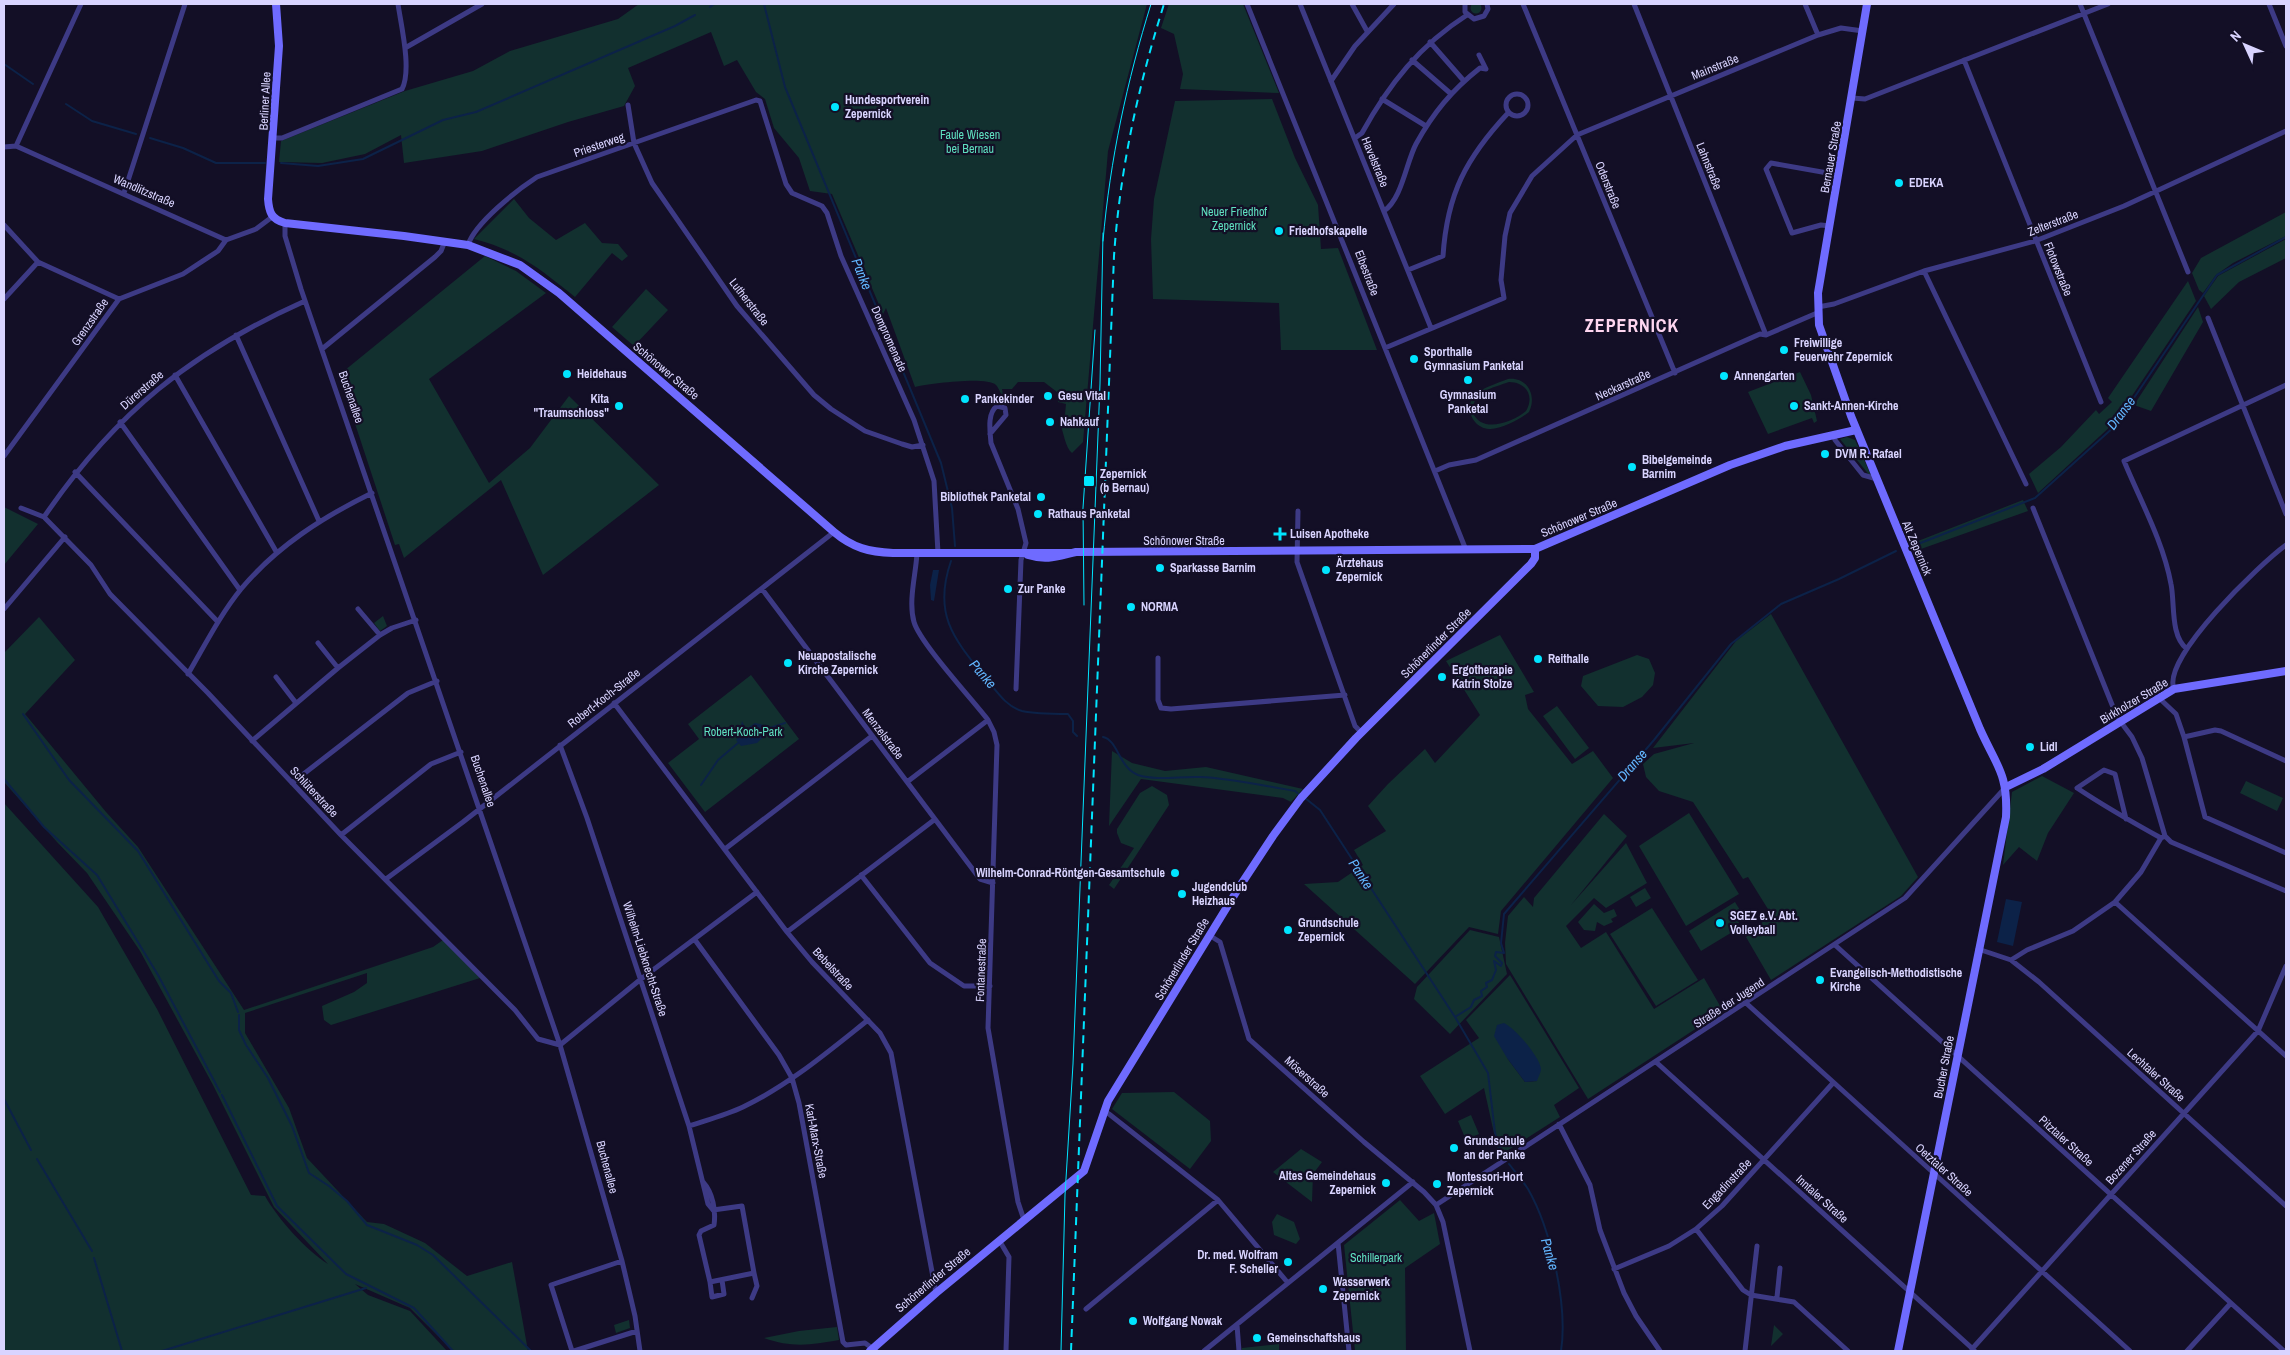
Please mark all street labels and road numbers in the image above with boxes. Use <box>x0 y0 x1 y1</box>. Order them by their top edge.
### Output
street label: Mainstraße <box>1689 50 1741 84</box>
street label: Berliner Allee <box>255 71 275 131</box>
street label: Bernauer Straße <box>1817 120 1845 194</box>
street label: Priesterweg <box>572 129 627 161</box>
street label: Havelstraße <box>1358 134 1392 190</box>
street label: Lahnstraße <box>1692 140 1726 192</box>
street label: Oderstraße <box>1591 159 1625 211</box>
street label: Wandlitzstraße <box>111 171 177 211</box>
street label: Zelterstraße <box>2025 206 2081 240</box>
street label: Flotowstraße <box>2040 240 2076 298</box>
street label: Elbestraße <box>1351 248 1383 298</box>
street label: Lutherstraße <box>726 275 772 329</box>
street label: Grenzstraße <box>68 295 112 349</box>
street label: Dompromenade <box>867 304 911 374</box>
street label: Schönower Straße <box>630 339 702 403</box>
street label: Neckarstraße <box>1593 366 1653 404</box>
street label: Dürerstraße <box>117 367 167 413</box>
street label: Buchenallee <box>335 369 367 425</box>
street label: Schönower Straße <box>1538 495 1620 541</box>
street label: Alt Zepernick <box>1898 517 1936 578</box>
street label: Schönower Straße <box>1143 533 1225 549</box>
street label: Schönerlinder Straße <box>1397 604 1475 682</box>
street label: Robert-Koch-Straße <box>564 665 644 731</box>
street label: Birkholzer Straße <box>2097 674 2171 728</box>
street label: Menzelstraße <box>859 705 907 763</box>
street label: Buchenallee <box>467 753 499 809</box>
street label: Schlüterstraße <box>286 763 342 821</box>
street label: Wilhelm-Liebknecht-Straße <box>619 900 671 1018</box>
street label: Schönerlinder Straße <box>1151 915 1213 1003</box>
street label: Fontanestraße <box>972 938 990 1002</box>
street label: Bebelstraße <box>809 944 857 994</box>
street label: Straße der Jugend <box>1690 974 1768 1032</box>
street label: Bucher Straße <box>1930 1034 1958 1100</box>
street label: Lechtaler Straße <box>2124 1045 2188 1105</box>
street label: Möserstraße <box>1281 1053 1333 1101</box>
street label: Karl-Marx-Straße <box>801 1102 831 1180</box>
street label: Pitztaler Straße <box>2035 1112 2097 1170</box>
street label: Bozener Straße <box>2102 1126 2160 1188</box>
street label: Buchenallee <box>592 1139 622 1195</box>
street label: Oetztaler Straße <box>1912 1140 1976 1200</box>
street label: Engadinstraße <box>1699 1155 1755 1213</box>
street label: Inntaler Straße <box>1792 1171 1852 1227</box>
street label: Schönerlinder Straße <box>892 1244 974 1316</box>

